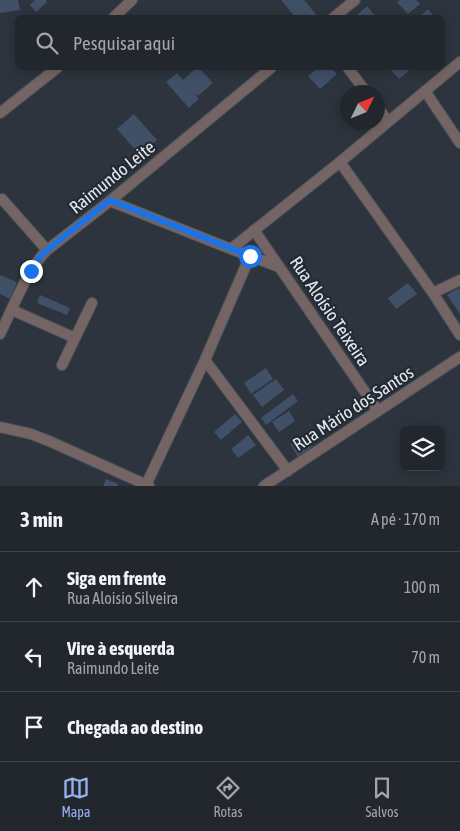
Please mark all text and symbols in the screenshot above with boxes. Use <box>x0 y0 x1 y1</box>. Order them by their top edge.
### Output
search box <box>15 15 445 70</box>
icon: search <box>33 29 61 57</box>
text: Pesquisar aqui <box>73 32 175 54</box>
north arrow <box>340 85 385 130</box>
street label: Raimundo Leite <box>65 136 159 218</box>
route start <box>239 245 262 268</box>
street label: Rua Aloísio Teixeira <box>286 252 374 370</box>
route end <box>20 260 43 283</box>
street label: Rua Mário dos Santos <box>289 361 417 455</box>
map controls <box>400 426 445 471</box>
button: layers <box>400 426 445 471</box>
text: 3 min <box>20 507 63 531</box>
text: A pé · 170 m <box>371 510 440 528</box>
text: Siga em frente <box>67 567 166 589</box>
icon: ahead <box>20 573 48 601</box>
text: 100 m <box>404 578 440 596</box>
text: Rua Aloisio Silveira <box>67 589 178 607</box>
text: Vire à esquerda <box>67 637 175 659</box>
icon: left <box>20 643 48 671</box>
text: 70 m <box>411 648 440 666</box>
text: Raimundo Leite <box>67 659 159 677</box>
icon: arrive <box>20 713 48 741</box>
text: Chegada ao destino <box>67 716 203 738</box>
tab: Mapa <box>61 774 91 820</box>
tab: Rotas <box>213 774 242 820</box>
tab: Salvos <box>365 774 399 820</box>

